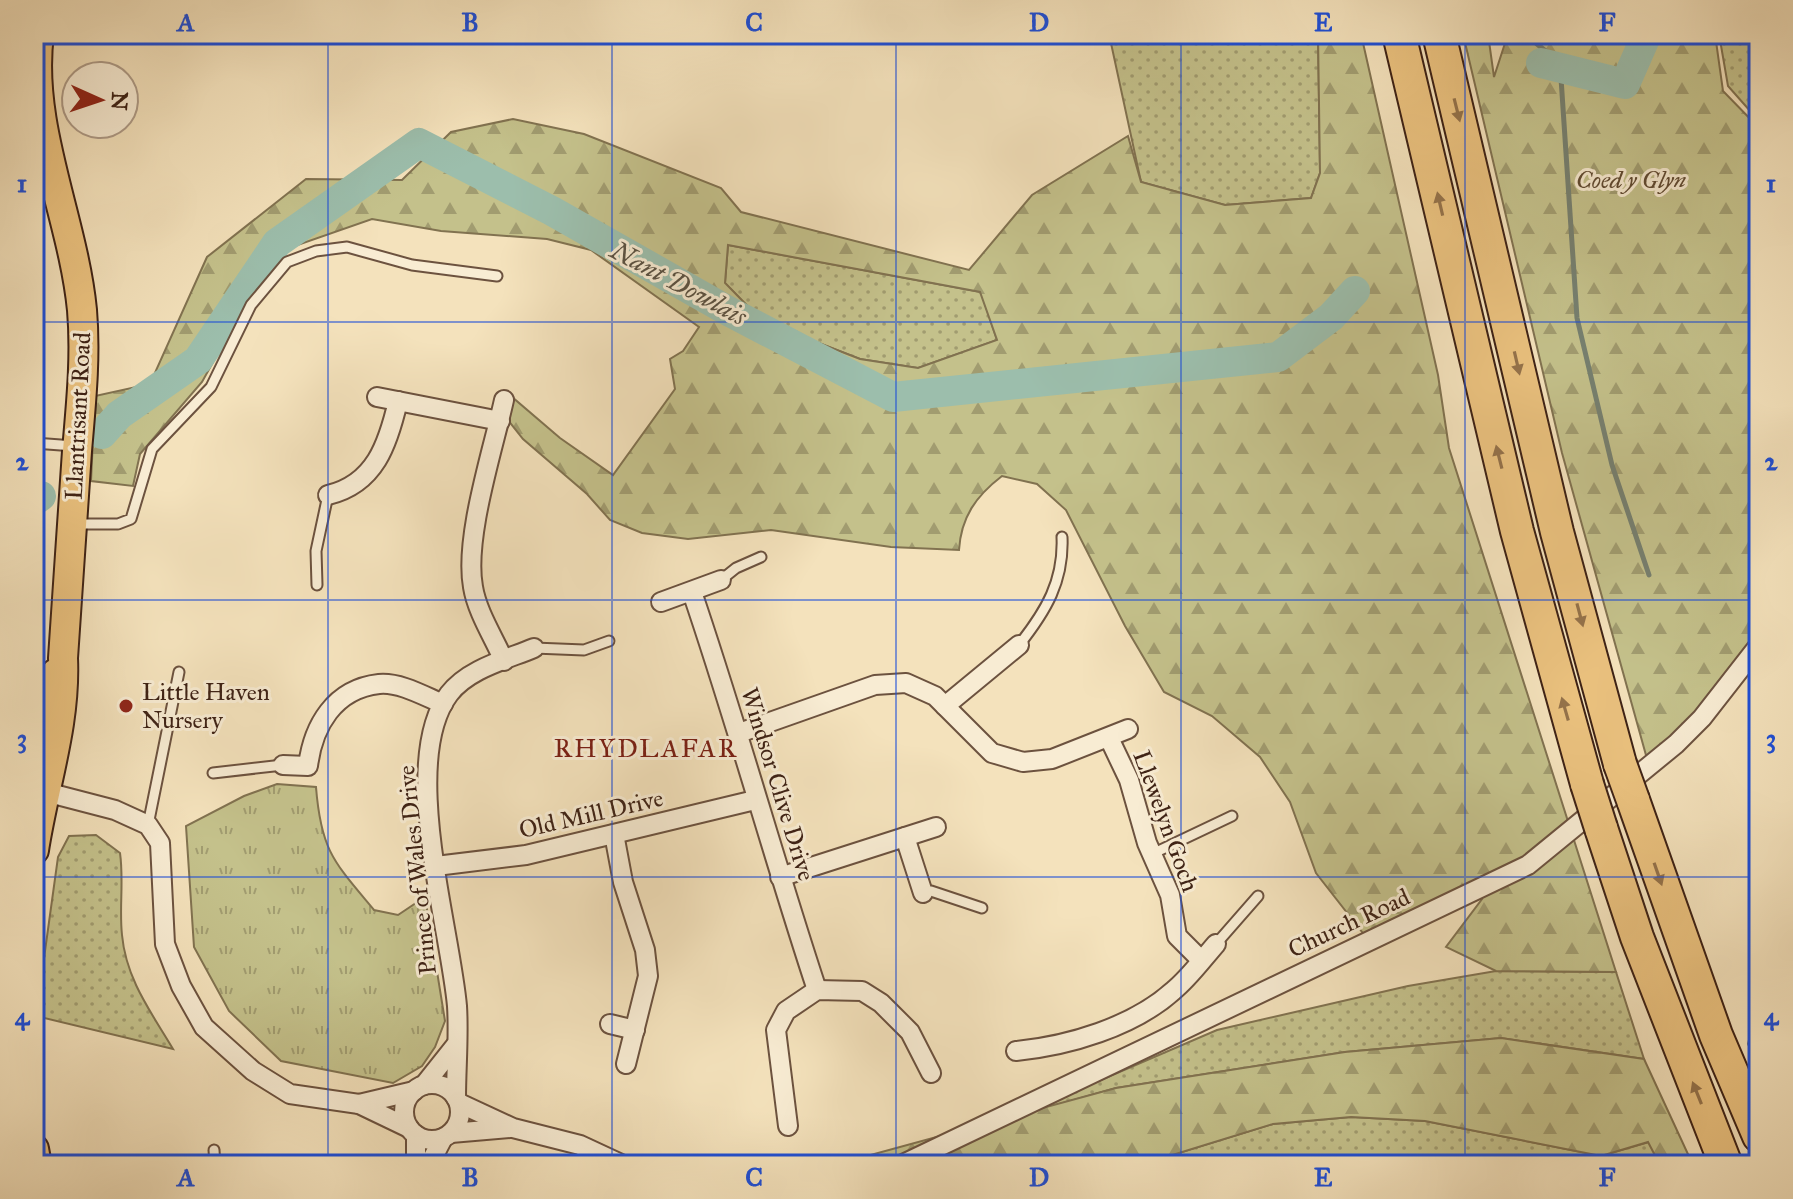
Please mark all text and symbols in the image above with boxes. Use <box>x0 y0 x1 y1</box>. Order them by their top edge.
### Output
text: A <box>175 6 195 38</box>
text: B <box>461 6 479 38</box>
text: C <box>745 6 763 38</box>
text: D <box>1029 6 1049 38</box>
text: E <box>1314 6 1333 38</box>
text: F <box>1599 6 1616 38</box>
north arrow <box>60 60 140 140</box>
text: N <box>105 91 133 111</box>
one-way arrow <box>1451 97 1463 122</box>
park label: Coed y Glyn <box>1576 165 1687 195</box>
text: 1 <box>17 167 27 199</box>
text: 1 <box>1766 167 1776 199</box>
one-way arrow <box>1433 192 1445 217</box>
water label: Nant Dowlais <box>604 233 753 332</box>
street label: Llantrisant Road <box>59 331 97 501</box>
one-way arrow <box>1511 350 1524 375</box>
text: 2 <box>16 445 30 477</box>
one-way arrow <box>1492 445 1505 470</box>
text: 2 <box>1765 445 1779 477</box>
one-way arrow <box>1574 603 1586 628</box>
place label: Little Haven Nursery <box>142 677 270 735</box>
street label: Windsor Clive Drive <box>734 684 822 884</box>
marker: Little Haven Nursery <box>117 697 135 715</box>
one-way arrow <box>1558 697 1571 721</box>
text: 3 <box>17 722 27 754</box>
text: 3 <box>1766 722 1776 754</box>
district label: RHYDLAFAR <box>554 732 738 764</box>
street label: Llewelyn Goch <box>1126 746 1206 896</box>
street label: Prince of Wales Drive <box>391 764 443 976</box>
street label: Old Mill Drive <box>516 783 666 845</box>
one-way arrow <box>1653 862 1665 886</box>
street label: Church Road <box>1283 882 1415 964</box>
text: 4 <box>15 1000 31 1032</box>
text: 4 <box>1764 1000 1780 1032</box>
one-way arrow <box>1690 1081 1703 1105</box>
text: A <box>175 1161 195 1193</box>
text: B <box>461 1161 479 1193</box>
text: C <box>745 1161 763 1193</box>
text: D <box>1029 1161 1049 1193</box>
text: E <box>1314 1161 1333 1193</box>
text: F <box>1599 1161 1616 1193</box>

